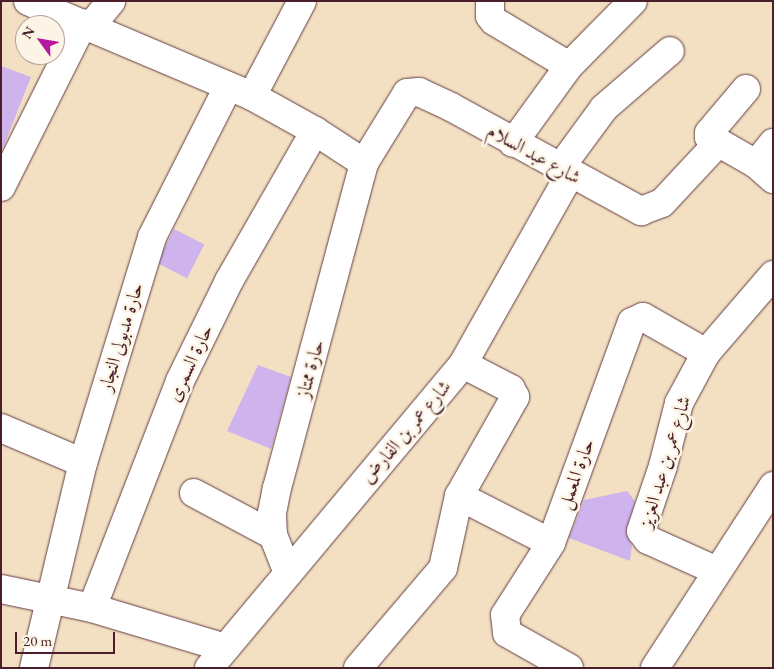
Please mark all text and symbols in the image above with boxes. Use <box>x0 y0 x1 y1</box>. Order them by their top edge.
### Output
north arrow <box>15 15 65 65</box>
text: N <box>17 23 39 42</box>
street label: شارع عبد السلام <box>483 119 585 189</box>
street label: حارة مدبولى النجار <box>94 280 148 394</box>
street label: حارة السمرى <box>162 321 218 405</box>
street label: حارة ممتاز <box>291 337 329 401</box>
street label: شارع عمر بن الفارض <box>356 376 456 488</box>
street label: شارع عمر بن عبد العزيز <box>634 393 696 531</box>
street label: حارة المعمل <box>553 436 599 512</box>
scale bar <box>18 622 118 654</box>
text: 20 m <box>23 631 52 650</box>

